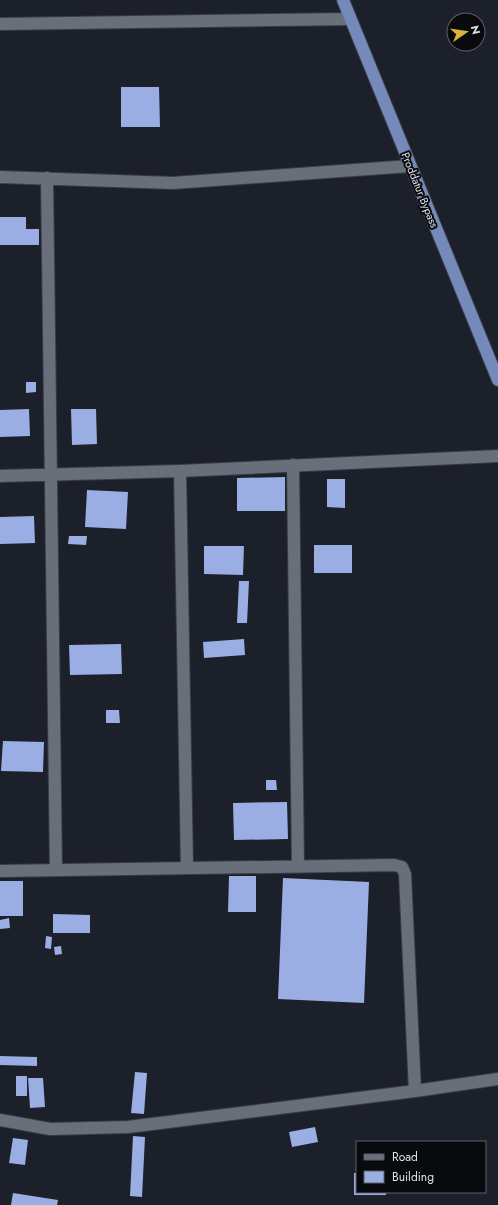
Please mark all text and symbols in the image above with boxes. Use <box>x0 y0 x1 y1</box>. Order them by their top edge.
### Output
north arrow <box>446 12 486 52</box>
text: N <box>467 24 485 36</box>
street label: Proddatur Bypass <box>398 150 443 231</box>
legend <box>356 1141 486 1193</box>
text: Road <box>392 1148 418 1166</box>
text: Building <box>392 1168 434 1186</box>

